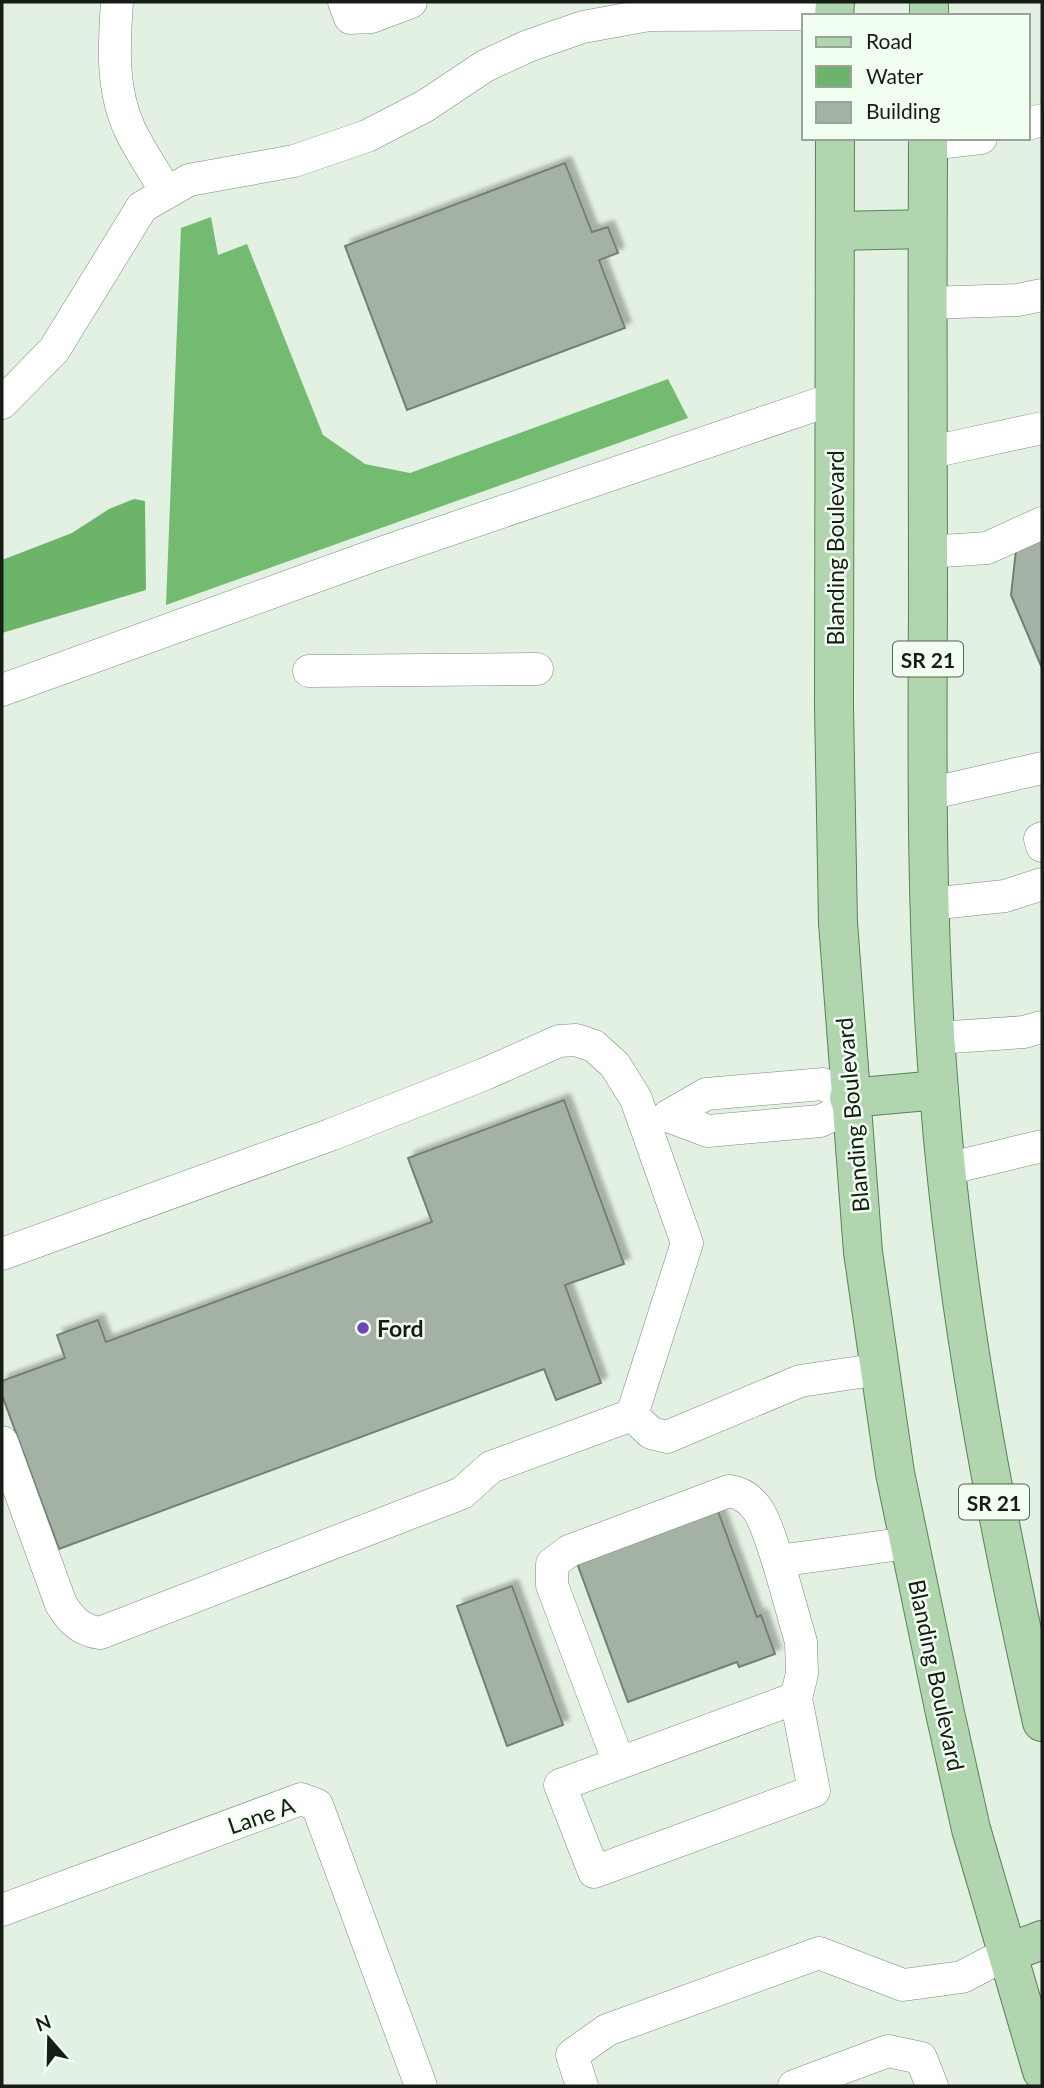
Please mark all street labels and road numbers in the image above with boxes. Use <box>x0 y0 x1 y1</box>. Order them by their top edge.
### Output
street label: Blanding Boulevard <box>821 450 849 646</box>
road number: SR 21 <box>893 642 963 676</box>
street label: Blanding Boulevard <box>830 1017 874 1213</box>
road number: SR 21 <box>959 1484 1029 1520</box>
street label: Blanding Boulevard <box>903 1577 971 1773</box>
street label: Lane A <box>224 1790 299 1839</box>

